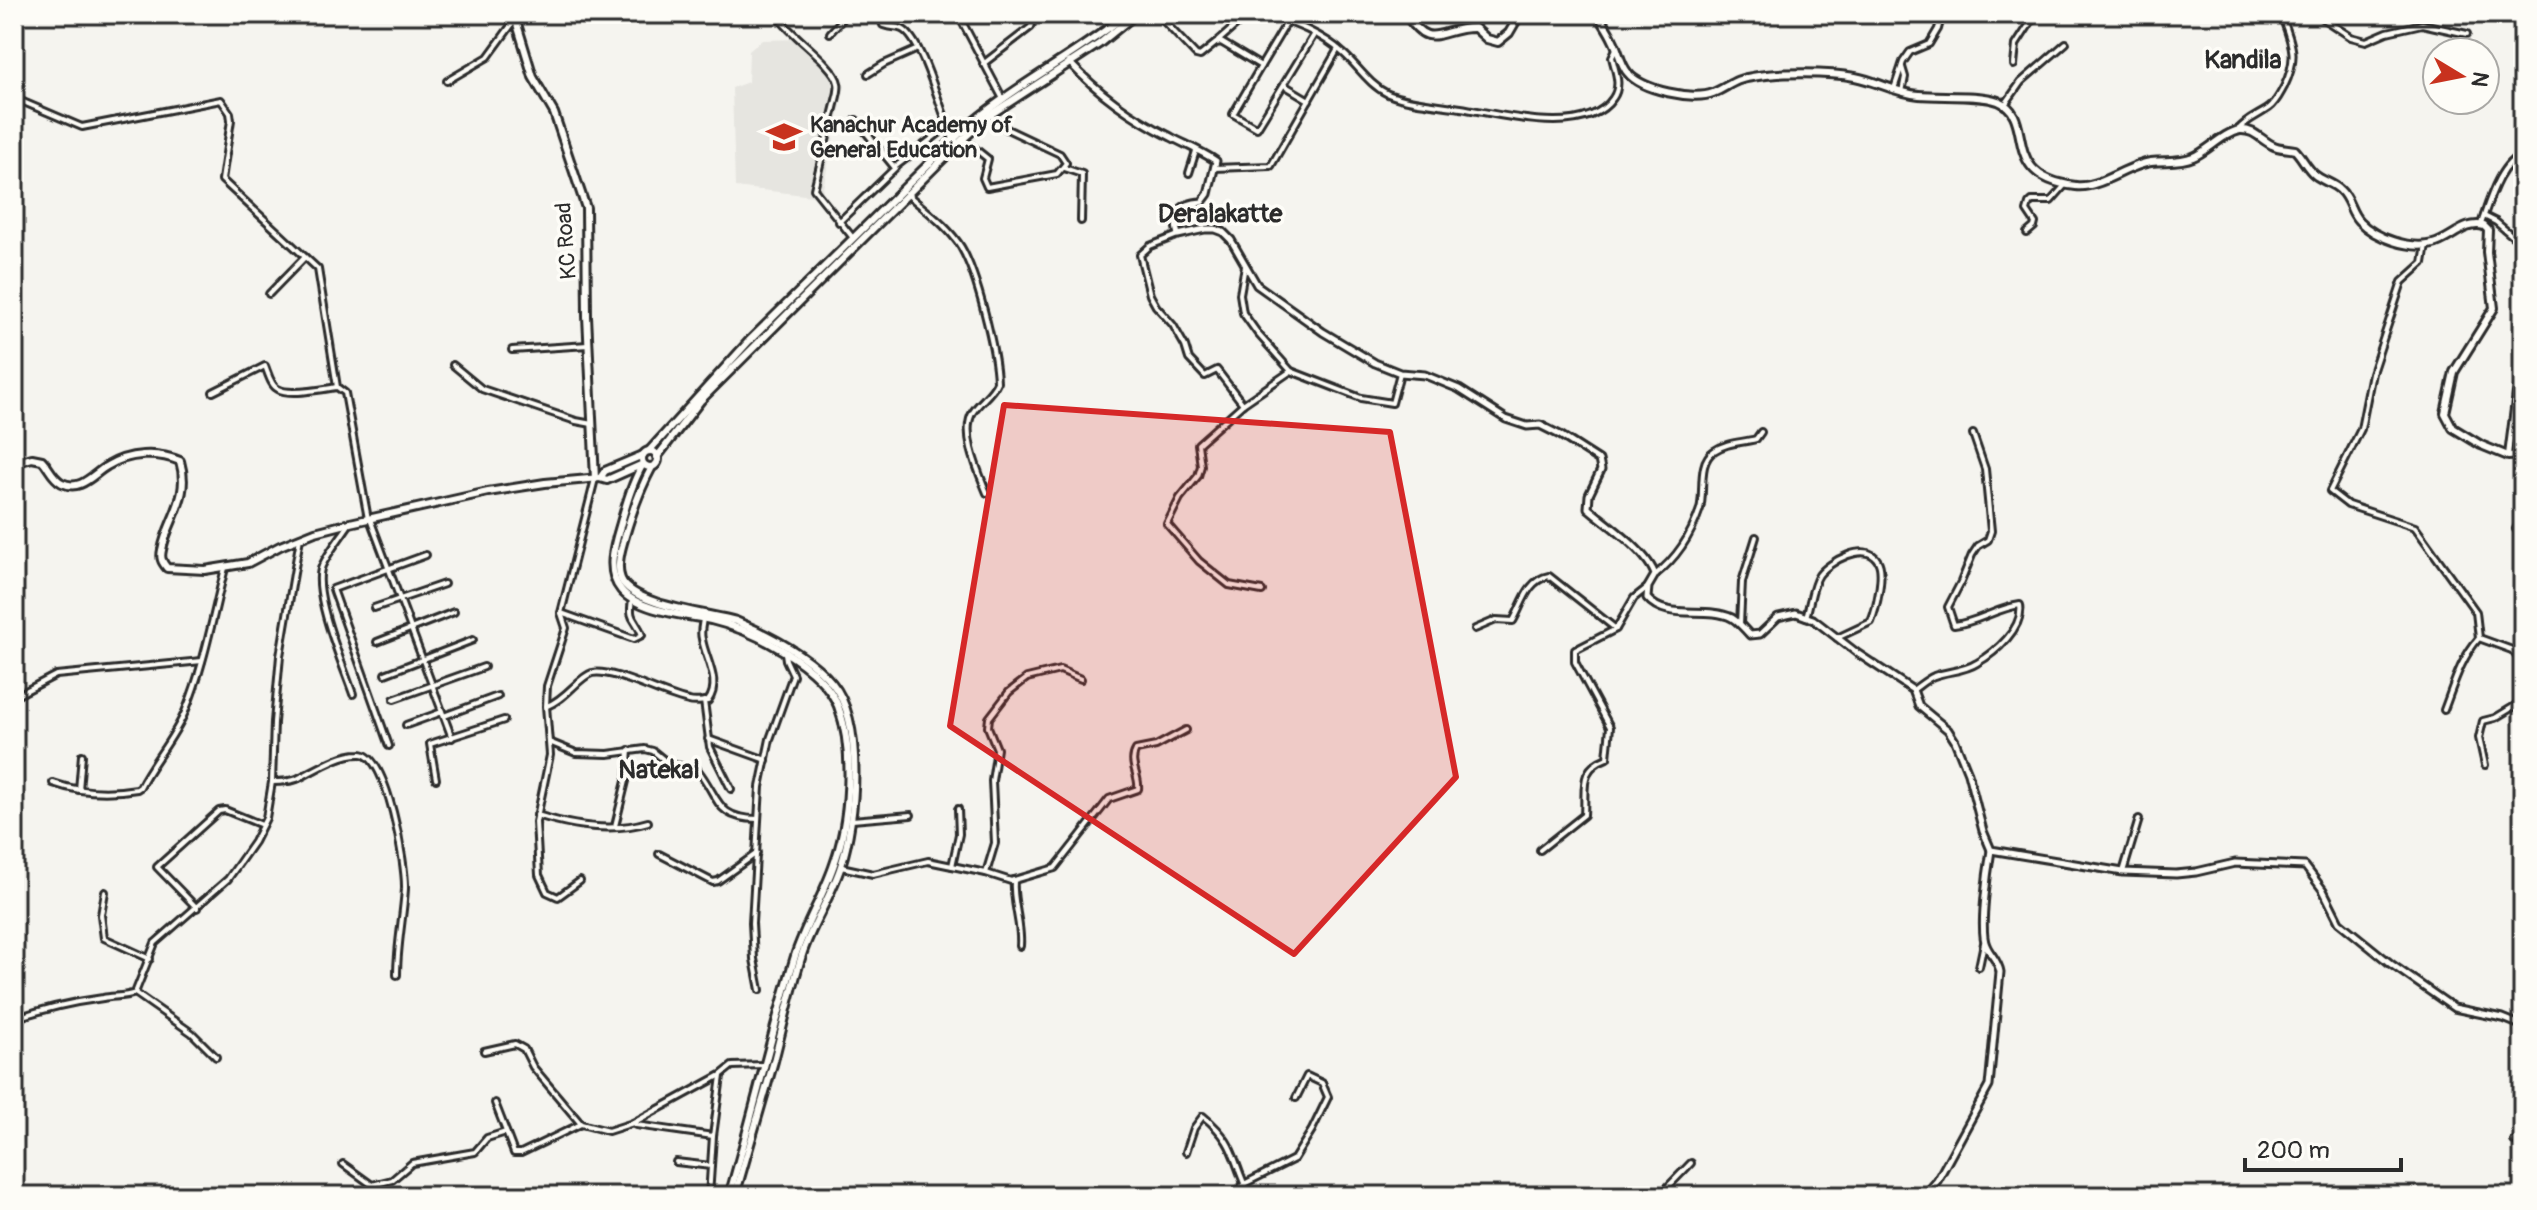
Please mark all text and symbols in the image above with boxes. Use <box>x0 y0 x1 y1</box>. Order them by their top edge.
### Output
north arrow <box>2421 36 2501 116</box>
district label: Kandila <box>2204 44 2282 76</box>
text: N <box>2465 70 2495 89</box>
place label: Kanachur Academy of General Education <box>810 111 1014 164</box>
school or university icon: Kanachur Academy of General Education <box>765 118 803 156</box>
district label: Deralakatte <box>1158 198 1284 230</box>
street label: KC Road <box>549 201 583 280</box>
district label: Natekal <box>618 754 700 786</box>
scale bar <box>2245 1122 2401 1172</box>
text: 200 m <box>2257 1136 2330 1165</box>

